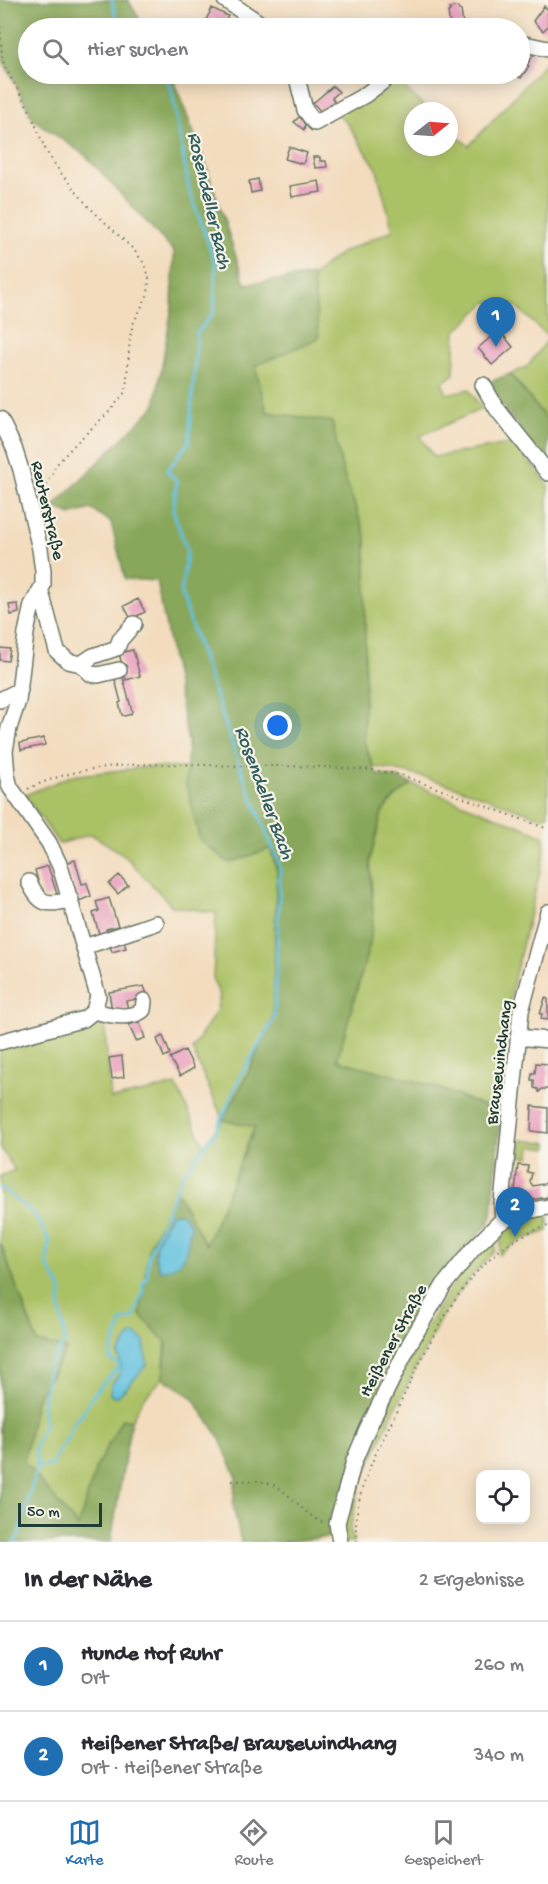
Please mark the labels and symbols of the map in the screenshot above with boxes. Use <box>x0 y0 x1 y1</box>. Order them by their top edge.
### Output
north arrow <box>404 102 458 156</box>
water label: Rosendeller Bach <box>181 130 235 272</box>
pin: 1 <box>476 298 516 347</box>
street label: Reuterstraße <box>25 459 68 563</box>
your location <box>263 711 292 740</box>
water label: Rosendeller Bach <box>228 724 298 863</box>
street label: Brausewindhang <box>482 999 519 1127</box>
pin: 2 <box>496 1188 534 1237</box>
street label: Heißener Straße <box>356 1281 433 1401</box>
scale bar <box>18 1500 102 1528</box>

